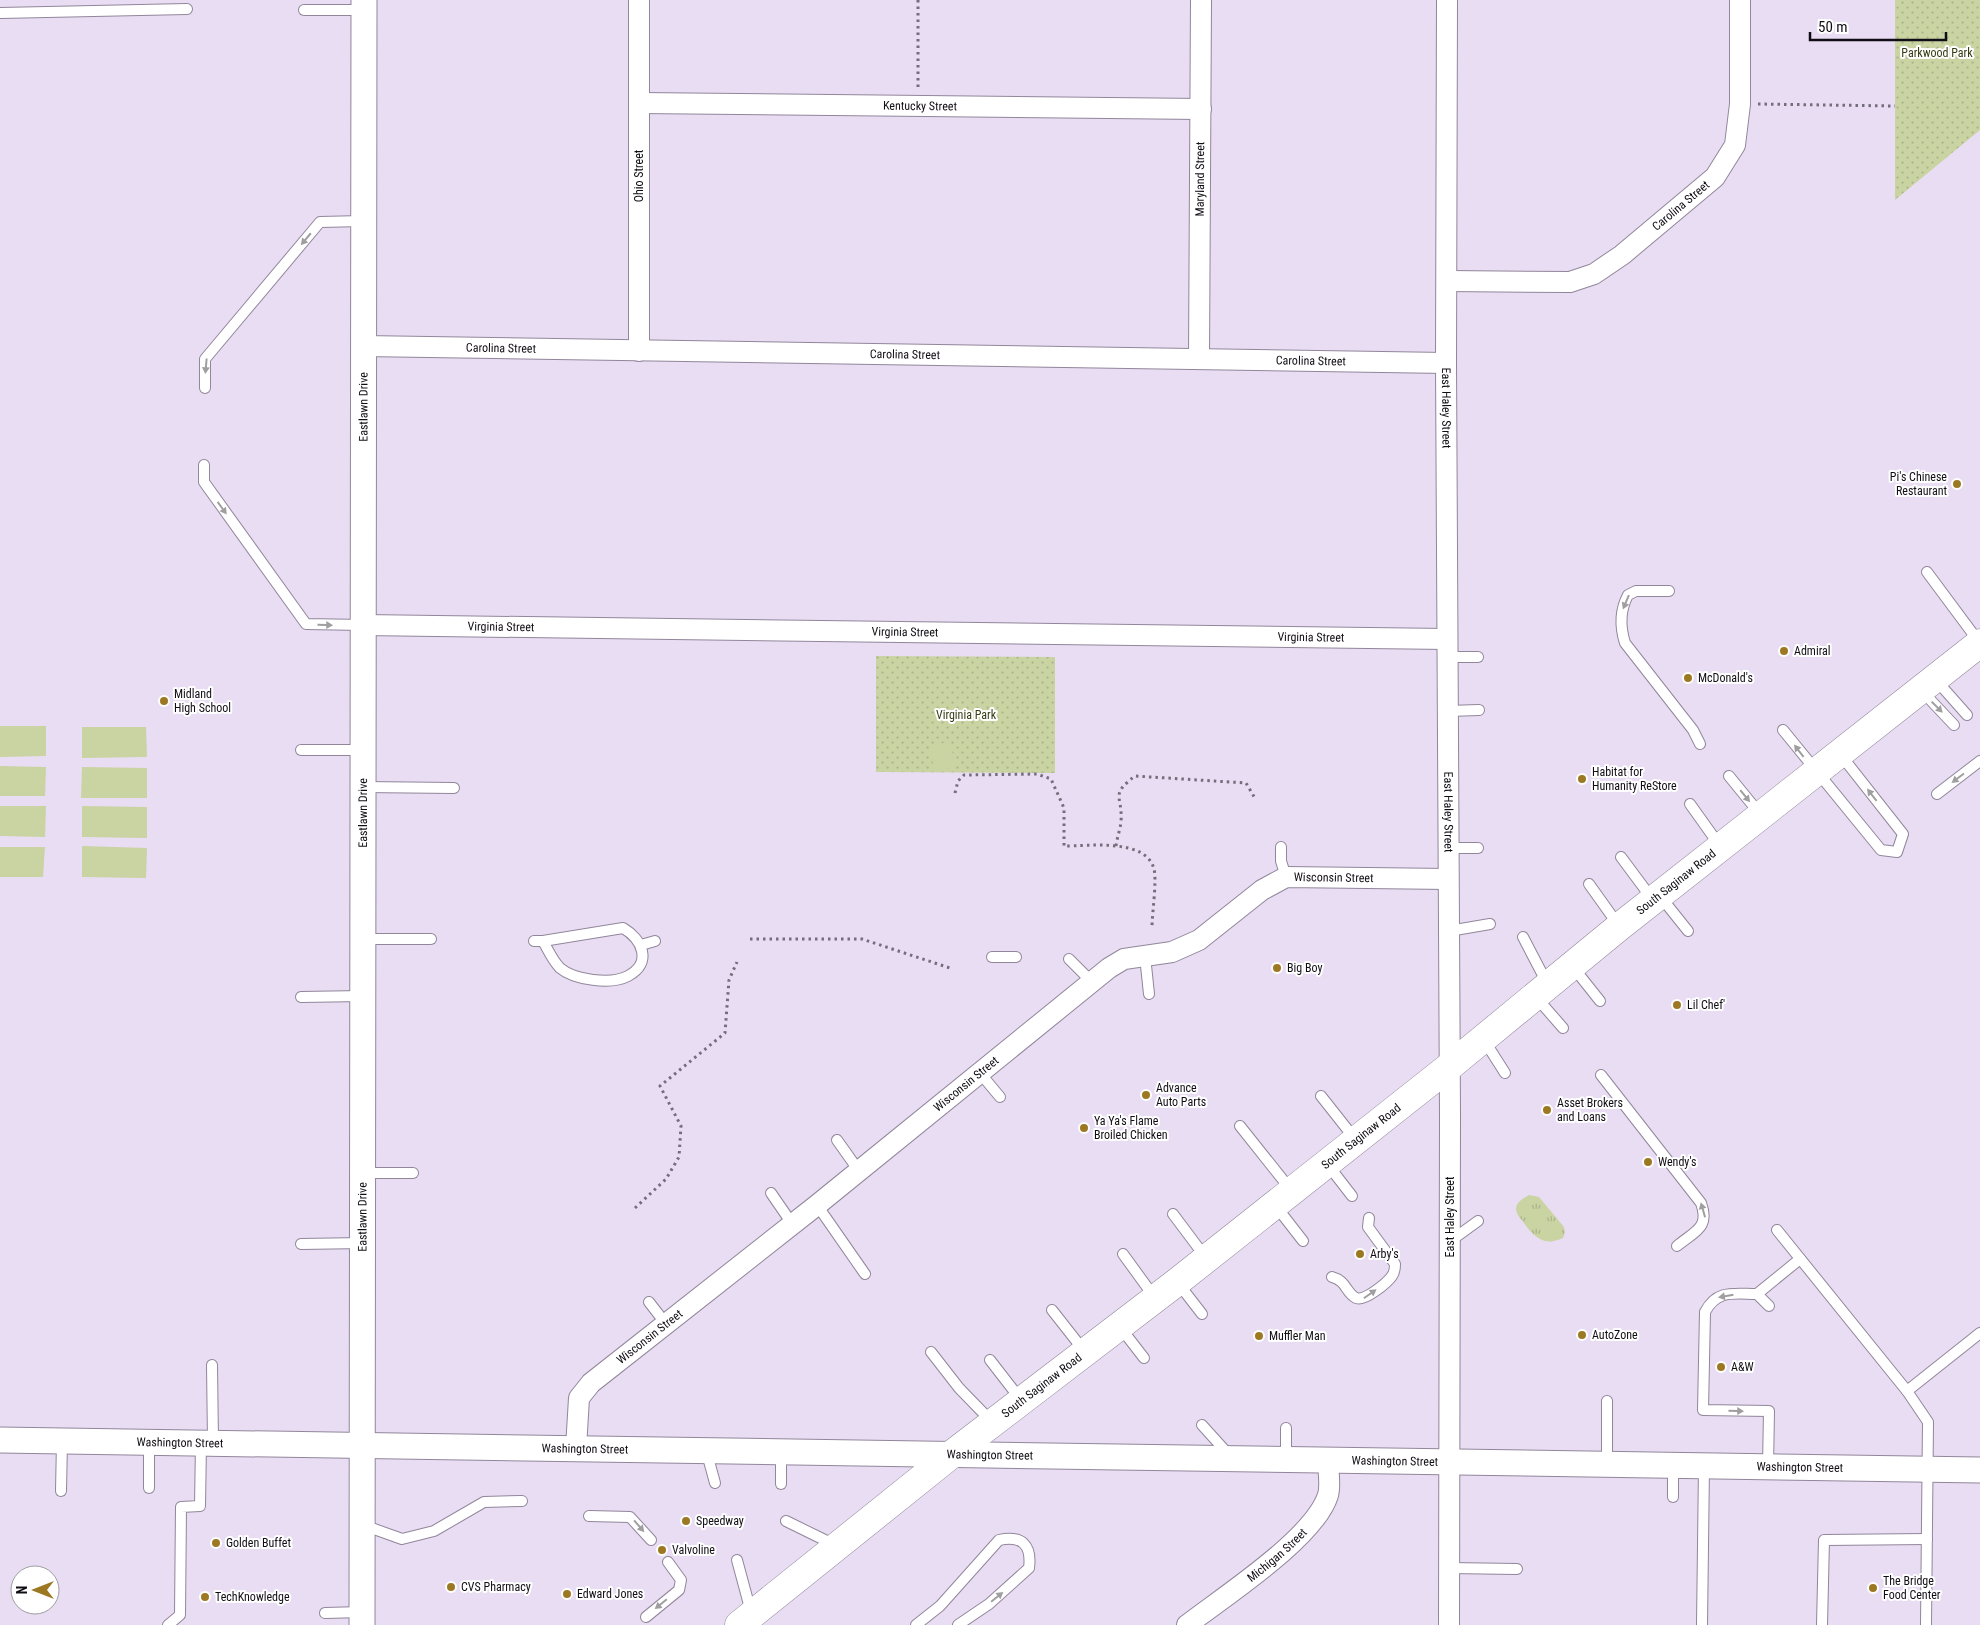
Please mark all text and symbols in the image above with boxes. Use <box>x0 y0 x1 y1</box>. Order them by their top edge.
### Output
scale bar <box>1810 10 1946 42</box>
text: 50 m <box>1818 18 1848 36</box>
park label: Parkwood Park <box>1901 46 1973 60</box>
street label: Kentucky Street <box>883 99 958 113</box>
street label: Maryland Street <box>1193 141 1207 216</box>
street label: Ohio Street <box>632 149 646 202</box>
street label: Carolina Street <box>1650 177 1713 234</box>
one-way arrow <box>300 233 311 246</box>
street label: Carolina Street <box>466 341 537 356</box>
street label: Carolina Street <box>870 347 941 362</box>
street label: Carolina Street <box>1276 353 1347 368</box>
one-way arrow <box>202 358 210 374</box>
street label: East Haley Street <box>1439 367 1453 449</box>
street label: Eastlawn Drive <box>356 372 371 442</box>
place label: Pi's Chinese Restaurant <box>1890 470 1947 498</box>
marker: Pi's Chinese Restaurant <box>1951 478 1963 490</box>
one-way arrow <box>217 501 227 515</box>
one-way arrow <box>1622 595 1630 609</box>
street label: Virginia Street <box>467 619 535 634</box>
one-way arrow <box>317 621 333 629</box>
street label: Virginia Street <box>871 625 939 639</box>
street label: Virginia Street <box>1277 630 1345 645</box>
place label: Admiral <box>1794 644 1831 658</box>
marker: Admiral <box>1778 645 1790 657</box>
place label: McDonald's <box>1698 671 1753 685</box>
marker: McDonald's <box>1682 672 1694 684</box>
place label: Midland High School <box>174 687 231 715</box>
marker: Midland High School <box>158 695 170 707</box>
one-way arrow <box>1931 701 1943 713</box>
park label: Virginia Park <box>936 708 997 722</box>
one-way arrow <box>1794 744 1804 758</box>
place label: Habitat for Humanity ReStore <box>1592 765 1677 793</box>
street label: East Haley Street <box>1441 771 1456 853</box>
marker: Habitat for Humanity ReStore <box>1576 773 1588 785</box>
one-way arrow <box>1951 773 1965 783</box>
street label: Eastlawn Drive <box>356 778 370 848</box>
one-way arrow <box>1739 789 1751 801</box>
one-way arrow <box>1867 789 1878 802</box>
street label: South Saginaw Road <box>1634 846 1719 918</box>
street label: Wisconsin Street <box>1294 870 1374 885</box>
place label: Big Boy <box>1287 961 1322 975</box>
marker: Big Boy <box>1271 962 1283 974</box>
place label: Lil Chef' <box>1687 998 1725 1012</box>
marker: Lil Chef' <box>1671 999 1683 1011</box>
street label: Wisconsin Street <box>931 1053 1002 1115</box>
place label: Advance Auto Parts <box>1156 1081 1206 1109</box>
marker: Advance Auto Parts <box>1140 1089 1152 1101</box>
place label: Asset Brokers and Loans <box>1557 1096 1623 1124</box>
street label: South Saginaw Road <box>1319 1101 1403 1172</box>
marker: Asset Brokers and Loans <box>1541 1104 1553 1116</box>
place label: Ya Ya's Flame Broiled Chicken <box>1094 1114 1168 1142</box>
marker: Ya Ya's Flame Broiled Chicken <box>1078 1122 1090 1134</box>
place label: Wendy's <box>1658 1155 1697 1169</box>
marker: Wendy's <box>1642 1156 1654 1168</box>
street label: East Haley Street <box>1443 1176 1457 1257</box>
street label: Eastlawn Drive <box>355 1182 370 1252</box>
one-way arrow <box>1698 1202 1706 1217</box>
place label: Arby's <box>1370 1247 1399 1261</box>
marker: Arby's <box>1354 1248 1366 1260</box>
one-way arrow <box>1363 1289 1377 1299</box>
one-way arrow <box>1718 1292 1734 1300</box>
street label: Wisconsin Street <box>614 1306 686 1367</box>
place label: AutoZone <box>1592 1328 1638 1342</box>
place label: Muffler Man <box>1269 1329 1326 1343</box>
marker: AutoZone <box>1576 1329 1588 1341</box>
marker: Muffler Man <box>1253 1330 1265 1342</box>
street label: South Saginaw Road <box>999 1350 1085 1421</box>
place label: A&W <box>1731 1360 1754 1374</box>
marker: A&W <box>1715 1361 1727 1373</box>
one-way arrow <box>1728 1407 1744 1415</box>
street label: Washington Street <box>137 1435 224 1450</box>
street label: Washington Street <box>541 1441 629 1457</box>
street label: Washington Street <box>946 1447 1034 1463</box>
street label: Washington Street <box>1351 1453 1439 1469</box>
street label: Washington Street <box>1756 1460 1844 1475</box>
place label: Speedway <box>696 1514 744 1528</box>
marker: Speedway <box>680 1515 692 1527</box>
one-way arrow <box>633 1519 645 1531</box>
street label: Michigan Street <box>1244 1525 1310 1585</box>
place label: Golden Buffet <box>226 1536 291 1550</box>
marker: Golden Buffet <box>210 1537 222 1549</box>
place label: Valvoline <box>672 1543 715 1557</box>
marker: Valvoline <box>656 1544 668 1556</box>
north arrow <box>10 1565 60 1615</box>
place label: The Bridge Food Center <box>1883 1574 1941 1602</box>
place label: CVS Pharmacy <box>461 1580 531 1594</box>
marker: CVS Pharmacy <box>445 1581 457 1593</box>
marker: The Bridge Food Center <box>1867 1582 1879 1594</box>
text: N <box>14 1586 30 1594</box>
place label: Edward Jones <box>577 1587 643 1601</box>
marker: Edward Jones <box>561 1588 573 1600</box>
place label: TechKnowledge <box>215 1590 290 1604</box>
marker: TechKnowledge <box>199 1591 211 1603</box>
one-way arrow <box>990 1591 1003 1602</box>
one-way arrow <box>655 1599 668 1610</box>

